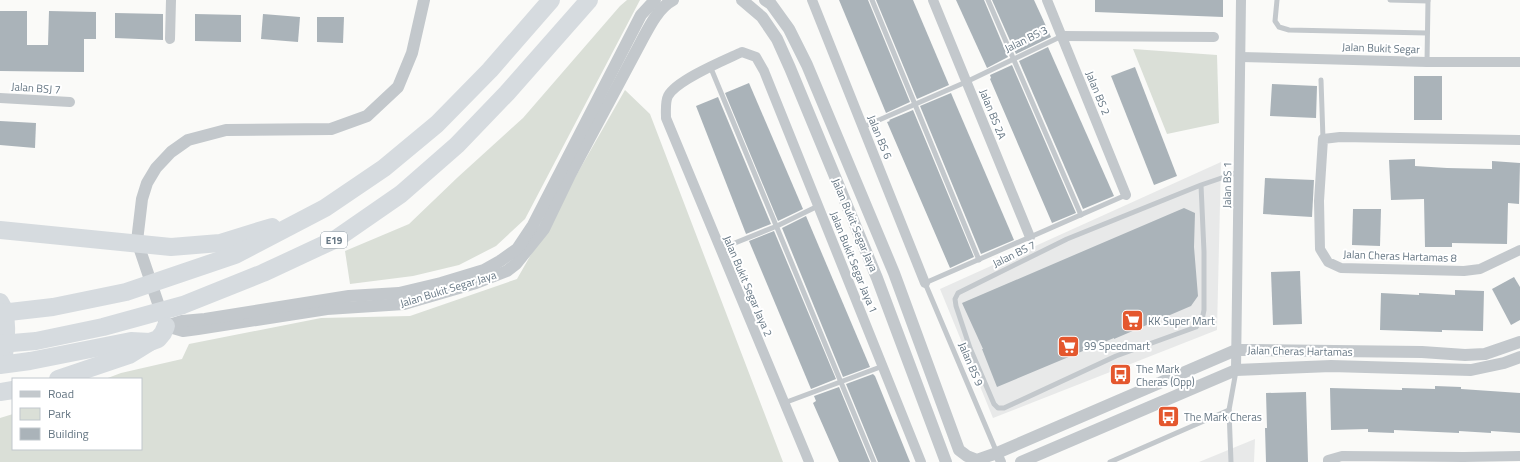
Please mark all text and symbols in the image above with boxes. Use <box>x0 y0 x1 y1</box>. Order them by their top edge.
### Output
street label: Jalan BS 3 <box>1002 22 1050 56</box>
street label: Jalan Bukit Segar <box>1342 39 1421 57</box>
street label: Jalan BS 2 <box>1082 68 1114 118</box>
street label: Jalan BSJ 7 <box>11 78 61 98</box>
street label: Jalan BS 2A <box>976 86 1010 142</box>
street label: Jalan BS 6 <box>864 112 896 162</box>
street label: Jalan BS 1 <box>1219 162 1235 208</box>
street label: Jalan Bukit Segar Jaya <box>828 176 882 275</box>
street label: Jalan Bukit Segar Jaya 1 <box>826 209 882 315</box>
road number: E19 <box>321 232 347 248</box>
street label: Jalan Bukit Segar Jaya 2 <box>719 233 777 339</box>
street label: Jalan BS 7 <box>990 237 1038 271</box>
street label: Jalan Cheras Hartamas 8 <box>1343 246 1457 266</box>
street label: Jalan Bukit Segar Jaya <box>398 267 499 311</box>
supermarket icon: KK Super Mart <box>1120 308 1146 334</box>
place label: KK Super Mart <box>1148 313 1215 329</box>
supermarket icon: 99 Speedmart <box>1055 333 1081 359</box>
place label: 99 Speedmart <box>1084 338 1150 354</box>
street label: Jalan BS 9 <box>955 340 987 388</box>
street label: Jalan Cheras Hartamas <box>1247 342 1353 360</box>
place label: The Mark Cheras (Opp) <box>1136 361 1195 390</box>
bus stop icon: The Mark Cheras (Opp) <box>1107 362 1133 388</box>
legend <box>12 378 142 450</box>
text: Road <box>48 384 74 403</box>
text: Park <box>48 404 71 423</box>
bus stop icon: The Mark Cheras <box>1156 404 1182 430</box>
place label: The Mark Cheras <box>1184 409 1262 425</box>
text: Building <box>48 424 89 443</box>

